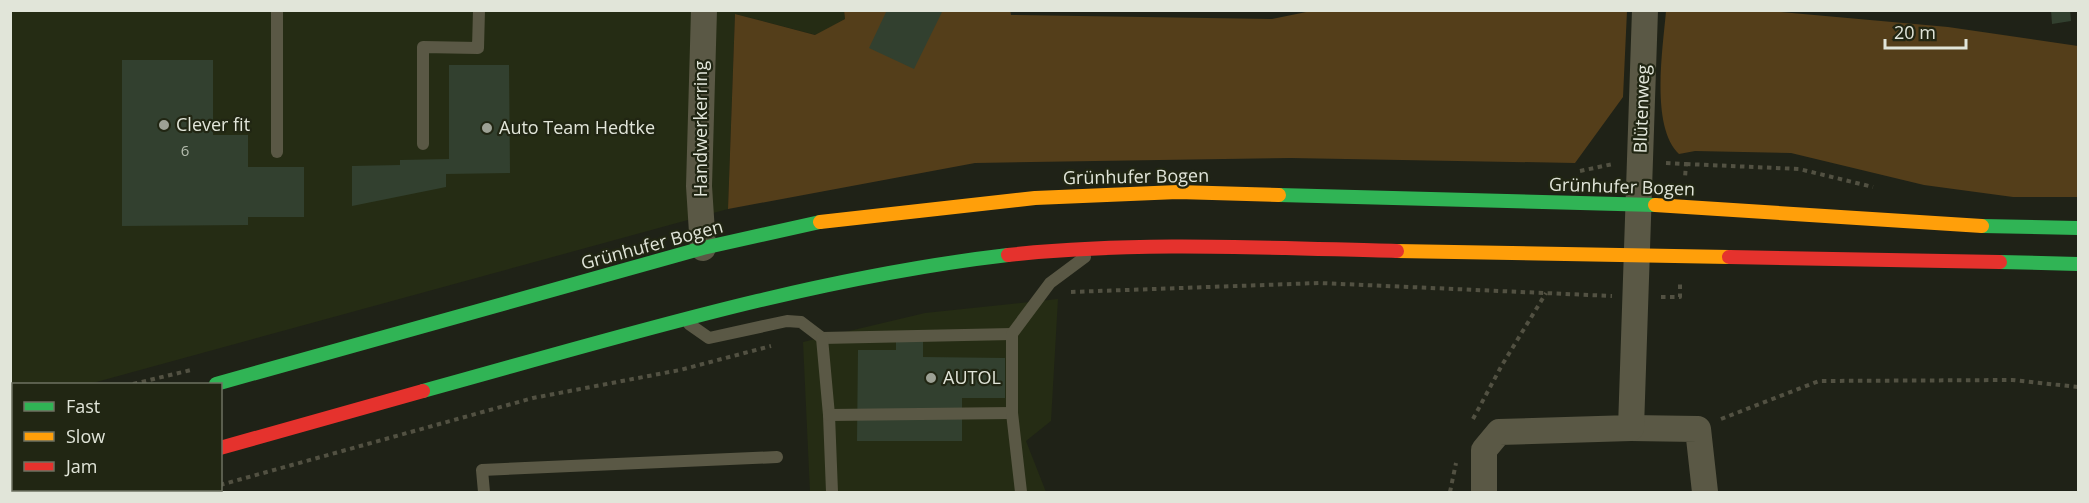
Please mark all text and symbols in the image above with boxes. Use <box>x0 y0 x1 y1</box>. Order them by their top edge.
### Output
scale bar <box>1885 12 1966 50</box>
text: 20 m <box>1894 20 1936 44</box>
street label: Handwerkerring <box>688 61 712 197</box>
street label: Blütenweg <box>1627 64 1655 154</box>
place label: Clever fit <box>176 112 250 136</box>
place label: Auto Team Hedtke <box>499 115 655 139</box>
marker: Clever fit <box>157 118 171 132</box>
marker: Auto Team Hedtke <box>480 121 494 135</box>
house number: 6 <box>181 140 189 160</box>
street label: Grünhufer Bogen <box>1063 163 1209 189</box>
street label: Grünhufer Bogen <box>1549 171 1695 201</box>
street label: Grünhufer Bogen <box>578 214 725 275</box>
place label: AUTOL <box>943 365 1001 389</box>
marker: AUTOL <box>924 371 938 385</box>
legend <box>12 383 222 491</box>
text: Fast <box>66 394 100 418</box>
text: Slow <box>66 424 105 448</box>
text: Jam <box>64 454 98 478</box>

